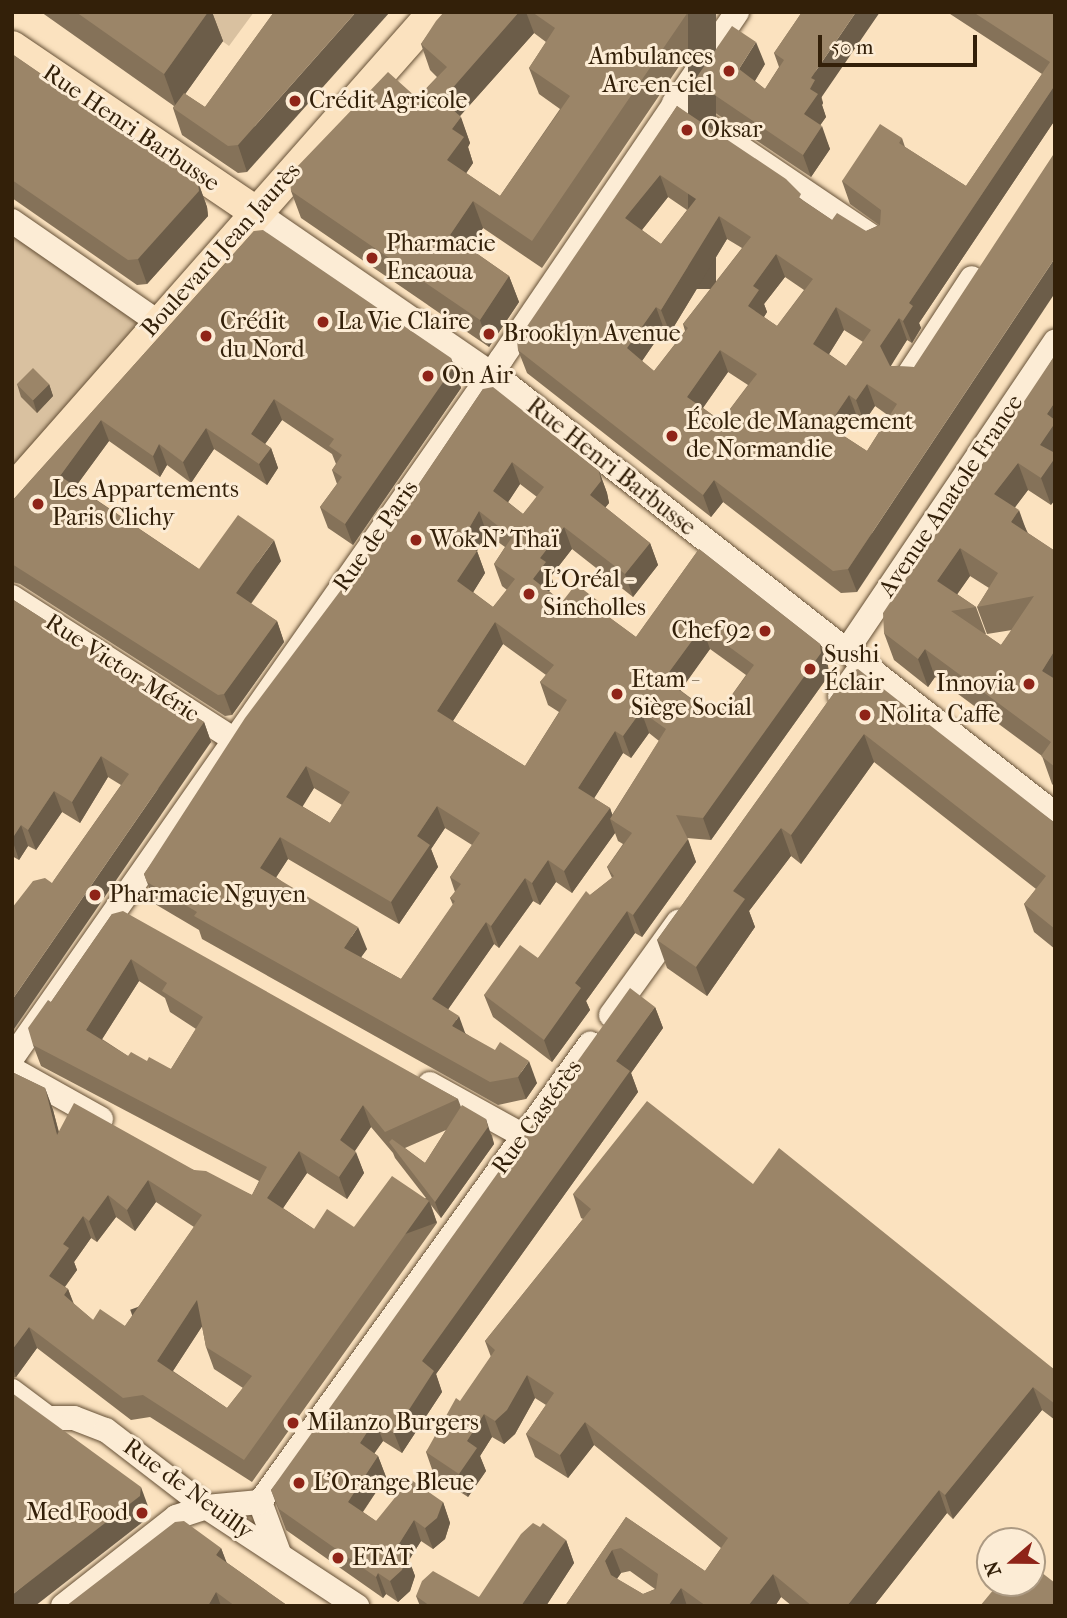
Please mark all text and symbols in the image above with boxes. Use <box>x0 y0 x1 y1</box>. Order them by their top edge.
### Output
scale bar <box>822 21 981 65</box>
text: 50 m <box>831 35 874 59</box>
place label: Ambulances Arc-en-ciel <box>589 43 713 99</box>
street label: Rue Henri Barbusse <box>37 58 225 198</box>
marker: Ambulances Arc-en-ciel <box>719 61 739 81</box>
place label: Crédit Agricole <box>309 87 467 115</box>
marker: Crédit Agricole <box>287 93 303 109</box>
place label: Oksar <box>701 116 762 144</box>
marker: Oksar <box>679 122 695 138</box>
street label: Boulevard Jean Jaurès <box>135 157 307 343</box>
place label: Pharmacie Encaoua <box>386 230 496 286</box>
marker: Pharmacie Encaoua <box>364 250 380 266</box>
place label: Crédit du Nord <box>220 308 304 364</box>
place label: La Vie Claire <box>337 308 470 336</box>
marker: La Vie Claire <box>315 314 331 330</box>
place label: Brooklyn Avenue <box>503 320 681 348</box>
marker: Brooklyn Avenue <box>481 326 497 342</box>
marker: Crédit du Nord <box>198 328 214 344</box>
place label: On Air <box>442 362 513 390</box>
marker: On Air <box>420 368 436 384</box>
street label: Avenue Anatole France <box>873 389 1029 603</box>
street label: Rue Henri Barbusse <box>521 392 701 542</box>
place label: École de Management de Normandie <box>686 408 914 464</box>
marker: École de Management de Normandie <box>664 428 680 444</box>
street label: Rue de Paris <box>327 475 425 597</box>
place label: Les Appartements Paris Clichy <box>52 476 239 532</box>
marker: Les Appartements Paris Clichy <box>30 496 46 512</box>
place label: Wok N' Thaï <box>430 526 558 554</box>
marker: Wok N' Thaï <box>408 532 424 548</box>
place label: L'Oréal - Sincholles <box>543 566 646 622</box>
marker: L'Oréal - Sincholles <box>521 586 537 602</box>
street label: Rue Victor Méric <box>40 608 204 728</box>
place label: Chef 92 <box>672 617 751 645</box>
marker: Chef 92 <box>757 623 773 639</box>
place label: Sushi Éclair <box>824 641 884 697</box>
marker: Sushi Éclair <box>802 661 818 677</box>
place label: Etam - Siège Social <box>631 666 752 722</box>
place label: Innovia <box>936 670 1015 698</box>
marker: Innovia <box>1021 676 1037 692</box>
marker: Etam - Siège Social <box>609 686 625 702</box>
place label: Nolita Caffe <box>879 701 1000 729</box>
marker: Nolita Caffe <box>857 707 873 723</box>
place label: Pharmacie Nguyen <box>109 881 306 909</box>
marker: Pharmacie Nguyen <box>87 887 103 903</box>
street label: Rue Castérès <box>486 1054 588 1180</box>
place label: Milanzo Burgers <box>307 1409 479 1437</box>
marker: Milanzo Burgers <box>285 1415 301 1431</box>
street label: Rue de Neuilly <box>117 1432 259 1546</box>
place label: L'Orange Bleue <box>313 1469 474 1497</box>
marker: L'Orange Bleue <box>291 1475 307 1491</box>
place label: Med Food <box>26 1499 128 1527</box>
marker: Med Food <box>134 1505 150 1521</box>
north arrow <box>976 1527 1046 1597</box>
place label: ETAT <box>352 1544 413 1572</box>
marker: ETAT <box>330 1550 346 1566</box>
text: N <box>980 1558 1006 1579</box>

